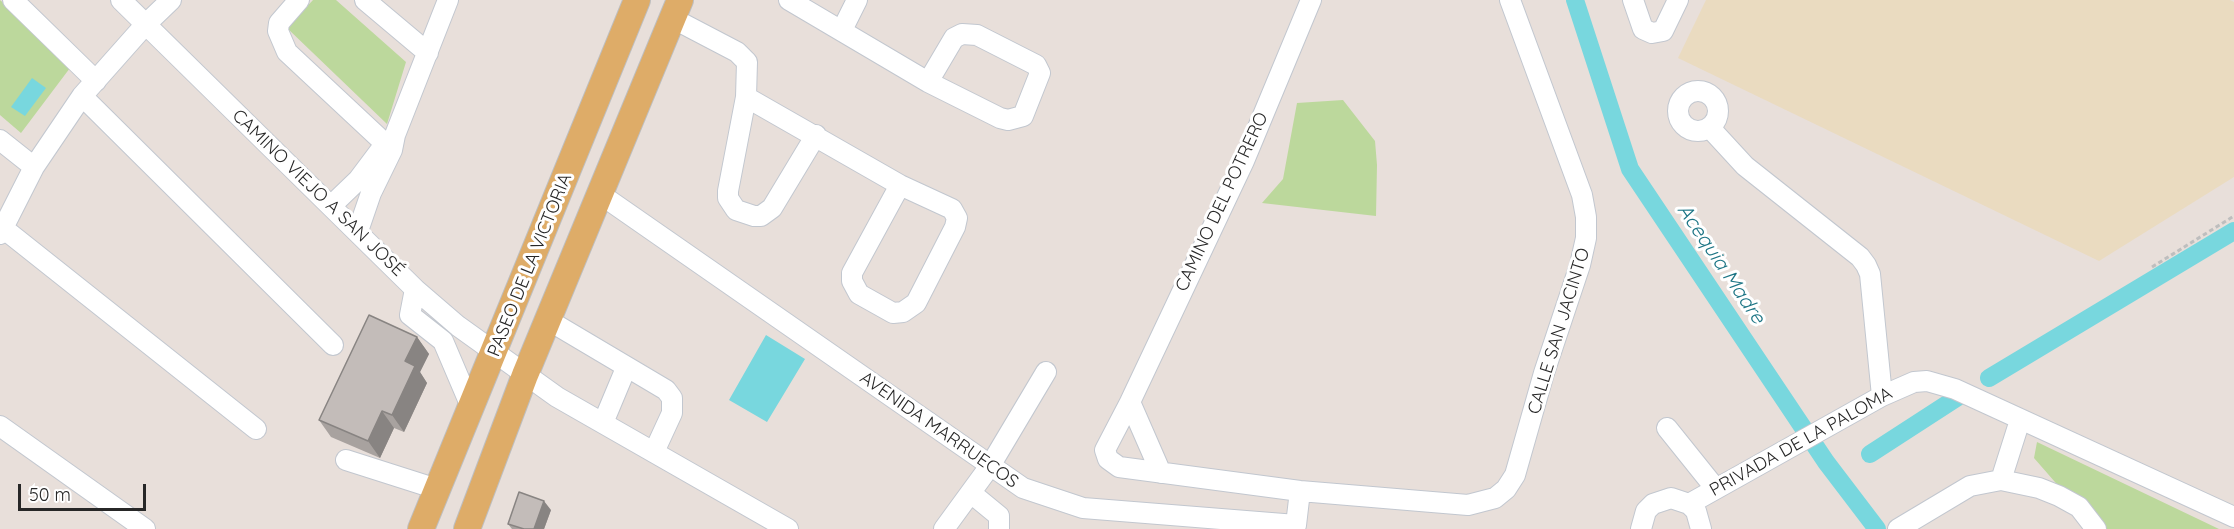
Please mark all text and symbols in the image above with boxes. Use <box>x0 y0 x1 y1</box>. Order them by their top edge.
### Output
street label: CAMINO VIEJO A SAN JOSÉ <box>227 105 409 281</box>
street label: CAMINO DEL POTRERO <box>1171 109 1273 295</box>
street label: PASEO DE LA VICTORIA <box>483 170 577 360</box>
water label: Acequia Madre <box>1672 200 1770 328</box>
street label: CALLE SAN JACINTO <box>1523 245 1595 417</box>
street label: AVENIDA MARRUECOS <box>856 367 1022 493</box>
street label: PRIVADA DE LA PALOMA <box>1706 383 1896 501</box>
scale bar <box>21 472 148 510</box>
text: 50 m <box>29 483 71 506</box>

